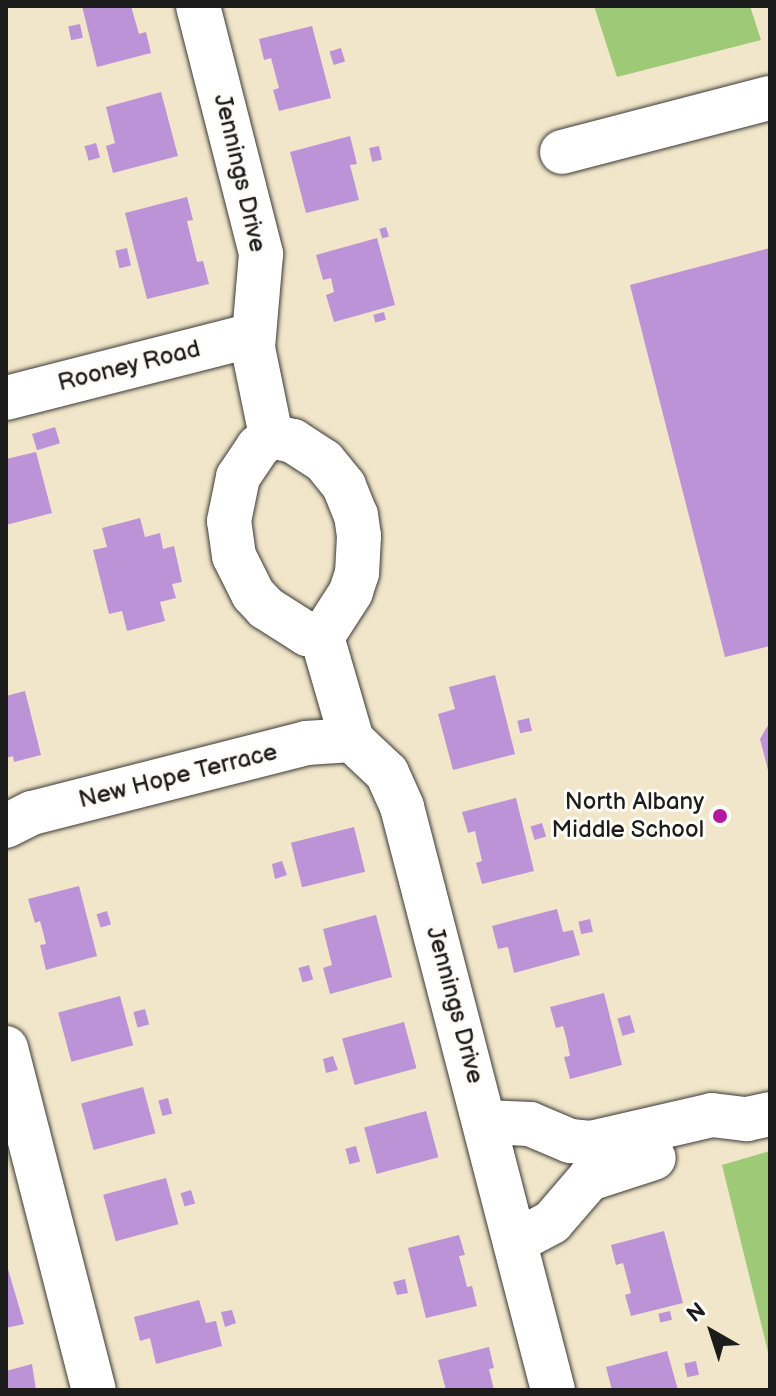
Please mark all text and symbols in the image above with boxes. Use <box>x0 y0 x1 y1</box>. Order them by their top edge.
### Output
street label: Jennings Drive <box>208 91 272 255</box>
street label: Rooney Road <box>54 334 204 398</box>
street label: New Hope Terrace <box>75 737 281 815</box>
place label: North Albany Middle School <box>551 788 704 844</box>
marker: North Albany Middle School <box>711 807 729 825</box>
street label: Jennings Drive <box>420 923 490 1087</box>
north arrow <box>672 1292 752 1372</box>
text: N <box>682 1297 712 1329</box>

